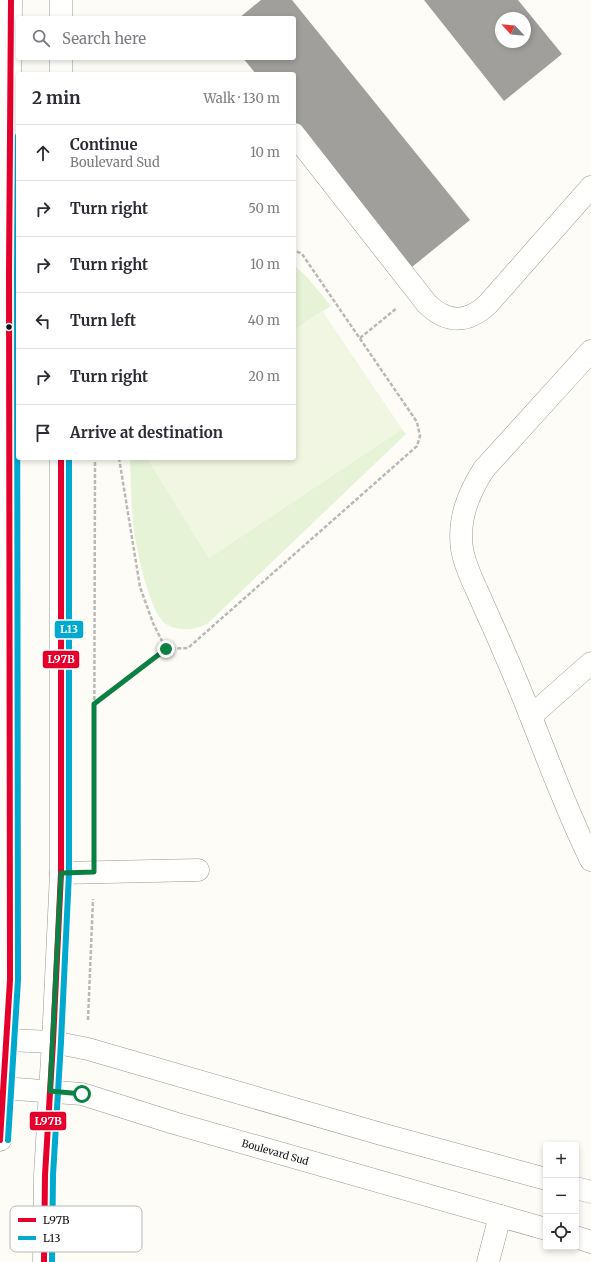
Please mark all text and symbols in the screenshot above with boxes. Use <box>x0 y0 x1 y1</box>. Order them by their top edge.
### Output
north arrow <box>495 12 531 48</box>
search box <box>16 16 296 60</box>
icon: search <box>30 27 52 49</box>
text: Search here <box>62 29 146 48</box>
text: 2 min <box>32 87 80 109</box>
text: Walk · 130 m <box>203 90 280 107</box>
text: Continue <box>70 135 138 154</box>
icon: ahead <box>32 142 54 164</box>
text: 10 m <box>250 144 280 161</box>
text: Boulevard Sud <box>70 154 160 171</box>
icon: right <box>32 198 54 220</box>
text: Turn right <box>70 199 148 218</box>
text: 50 m <box>248 200 280 217</box>
icon: right <box>32 254 54 276</box>
text: Turn right <box>70 255 148 274</box>
text: 10 m <box>250 256 280 273</box>
icon: left <box>32 310 54 332</box>
text: Turn left <box>70 311 136 330</box>
text: 40 m <box>248 312 280 329</box>
unlabelled marker <box>4 322 14 332</box>
icon: right <box>32 366 54 388</box>
text: Turn right <box>70 367 148 386</box>
text: 20 m <box>248 368 280 385</box>
icon: arrive <box>32 422 54 444</box>
text: Arrive at destination <box>70 423 223 442</box>
line badge: L13 <box>54 620 84 639</box>
text: L13 <box>60 622 78 636</box>
route end <box>157 640 175 658</box>
line badge: L97B <box>42 650 80 669</box>
text: L97B <box>47 652 75 666</box>
route start <box>73 1085 91 1103</box>
line badge: L97B <box>29 1111 67 1131</box>
text: L97B <box>34 1114 62 1128</box>
street label: Boulevard Sud <box>240 1136 310 1168</box>
map controls <box>543 1142 579 1250</box>
button: + <box>543 1142 579 1178</box>
button: − <box>543 1178 579 1214</box>
legend <box>10 1206 142 1252</box>
text: L97B <box>43 1213 70 1227</box>
button: locate <box>543 1214 579 1250</box>
text: L13 <box>43 1231 61 1245</box>

